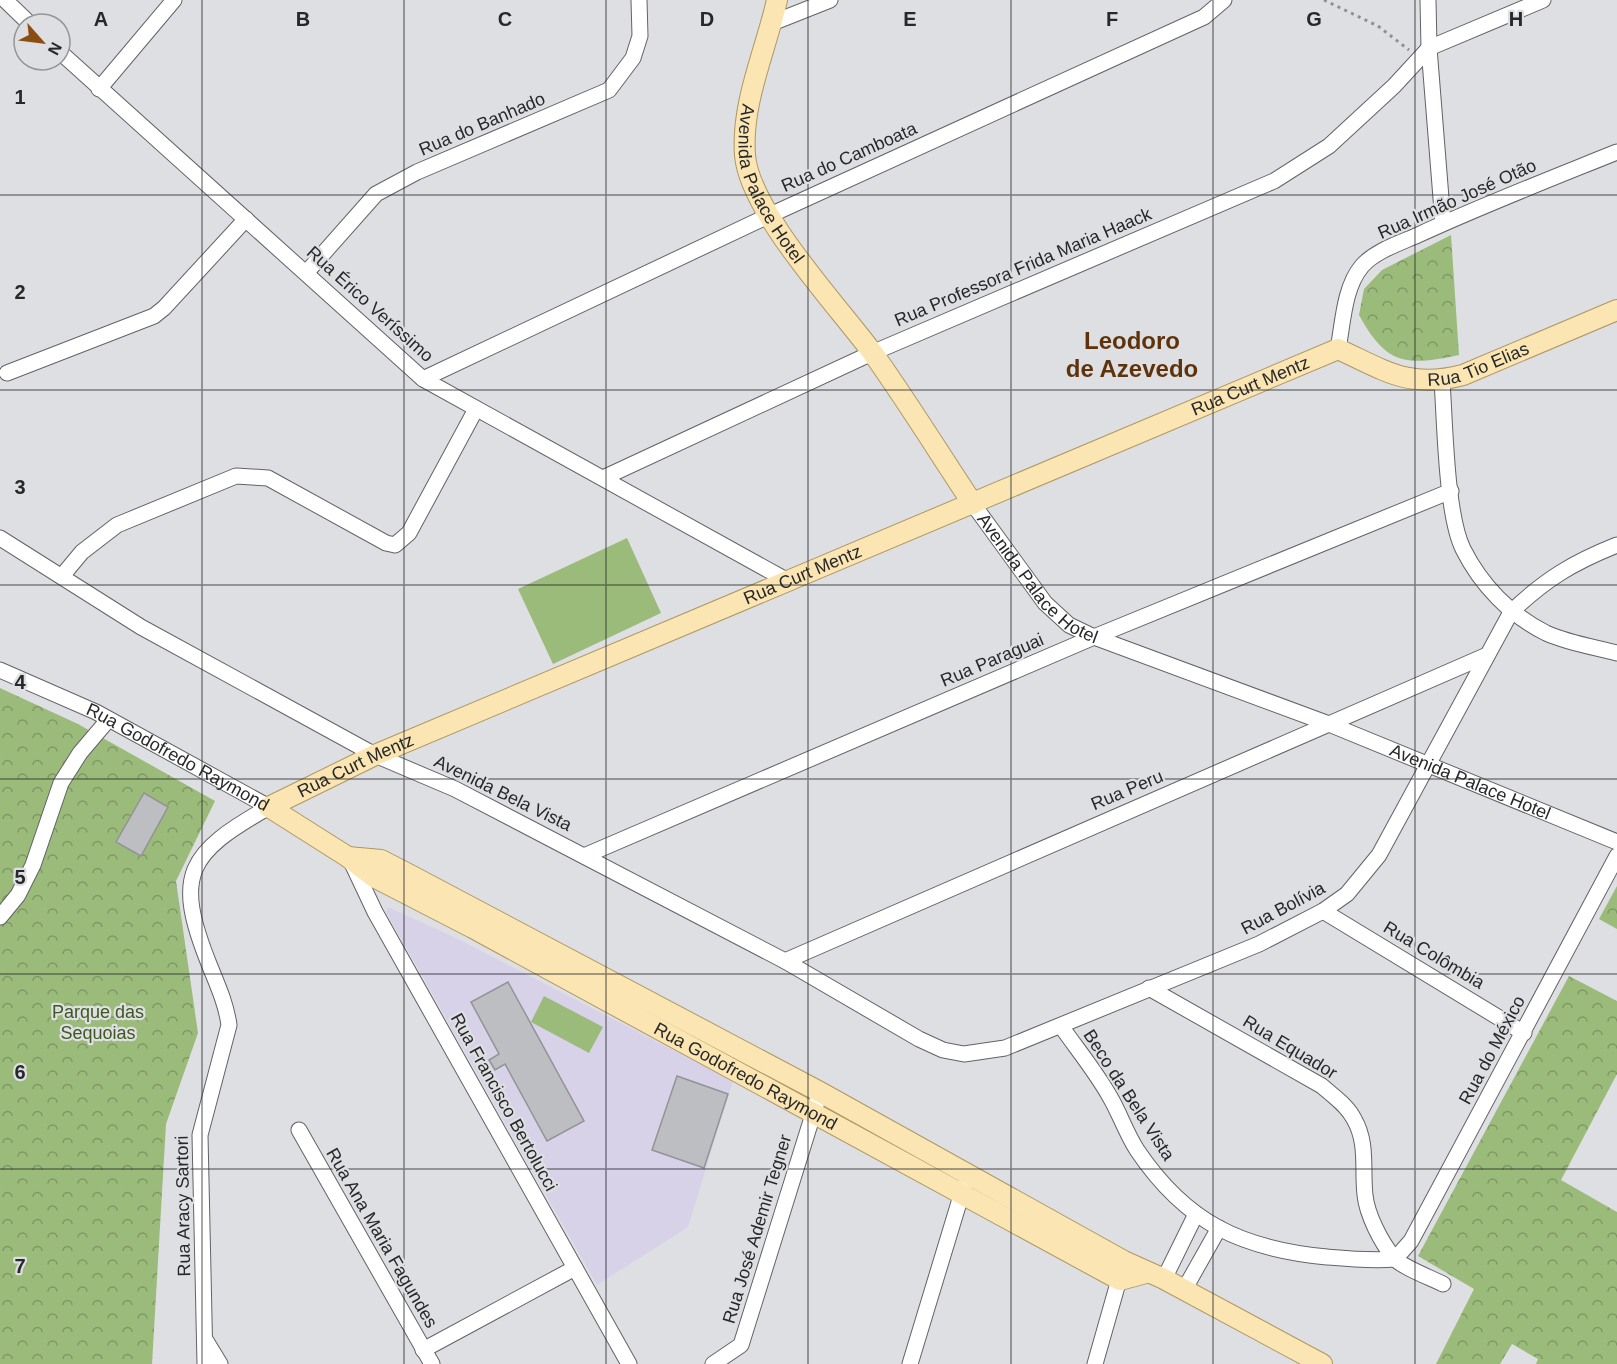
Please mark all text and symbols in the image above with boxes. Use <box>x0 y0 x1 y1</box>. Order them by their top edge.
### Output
text: A <box>94 8 108 30</box>
text: B <box>296 8 310 30</box>
text: C <box>498 8 512 30</box>
text: D <box>700 8 714 30</box>
text: E <box>903 8 917 30</box>
text: F <box>1106 8 1118 30</box>
text: G <box>1306 8 1322 30</box>
text: H <box>1509 8 1523 30</box>
north arrow <box>12 12 72 72</box>
text: N <box>45 40 65 58</box>
text: 1 <box>14 86 26 108</box>
street label: Rua do Banhado <box>416 88 548 160</box>
street label: Avenida Palace Hotel <box>735 103 808 267</box>
street label: Rua do Camboata <box>778 118 921 196</box>
street label: Rua Irmão José Otão <box>1375 155 1539 243</box>
street label: Rua Professora Frida Maria Haack <box>892 203 1155 330</box>
street label: Rua Érico Veríssimo <box>303 242 437 366</box>
text: 2 <box>14 281 26 303</box>
district label: Leodoro de Azevedo <box>1066 327 1198 382</box>
street label: Rua Tio Elias <box>1427 338 1532 390</box>
street label: Rua Curt Mentz <box>1188 352 1312 420</box>
text: 3 <box>14 476 26 498</box>
street label: Avenida Palace Hotel <box>973 509 1101 648</box>
street label: Rua Curt Mentz <box>740 541 864 608</box>
street label: Rua Paraguai <box>937 629 1047 691</box>
text: 4 <box>14 671 26 693</box>
street label: Rua Godofredo Raymond <box>83 699 272 815</box>
street label: Rua Curt Mentz <box>294 730 417 801</box>
street label: Avenida Palace Hotel <box>1387 740 1554 824</box>
street label: Avenida Bela Vista <box>431 751 576 835</box>
street label: Rua Peru <box>1088 766 1166 814</box>
text: 5 <box>14 866 26 888</box>
street label: Rua Bolívia <box>1238 877 1329 938</box>
street label: Rua Colômbia <box>1380 917 1489 993</box>
street label: Rua do México <box>1455 992 1529 1108</box>
park label: Parque das Sequoias <box>52 1002 144 1043</box>
street label: Rua Francisco Bertolucci <box>447 1010 561 1194</box>
street label: Rua Equador <box>1239 1011 1341 1083</box>
street label: Rua Godofredo Raymond <box>651 1018 841 1134</box>
street label: Beco da Bela Vista <box>1079 1026 1179 1165</box>
text: 6 <box>14 1061 26 1083</box>
street label: Rua José Ademir Tegner <box>719 1132 795 1326</box>
street label: Rua Aracy Sartori <box>172 1135 194 1277</box>
street label: Rua Ana Maria Fagundes <box>322 1145 442 1331</box>
text: 7 <box>14 1255 26 1277</box>

